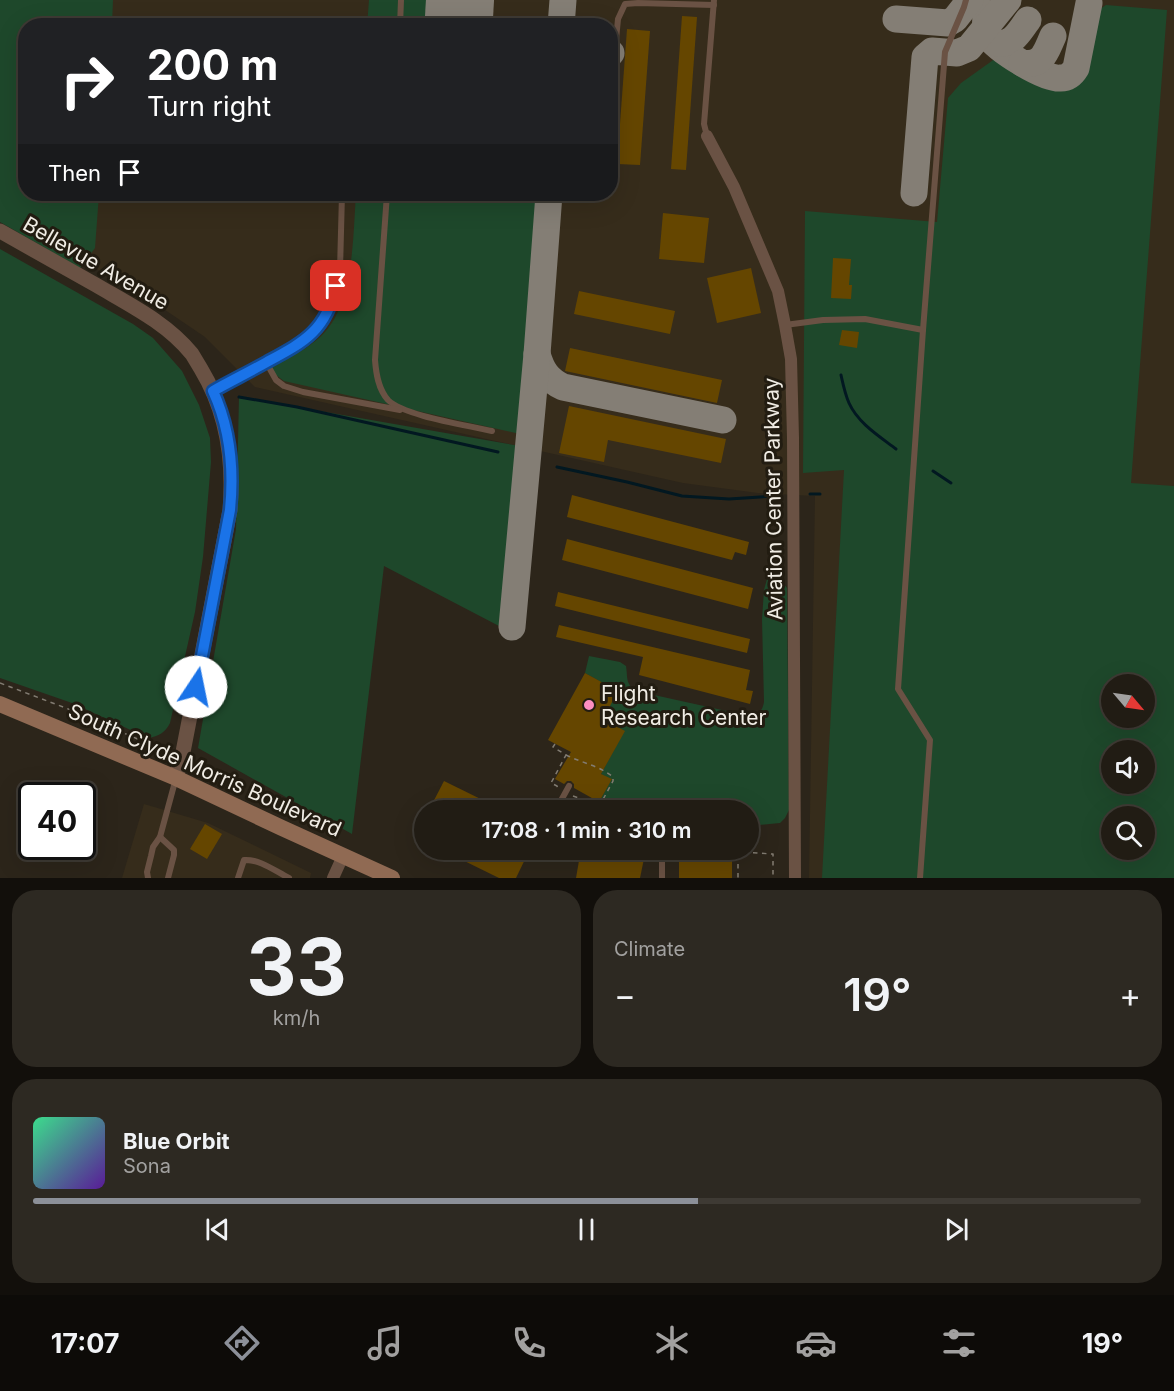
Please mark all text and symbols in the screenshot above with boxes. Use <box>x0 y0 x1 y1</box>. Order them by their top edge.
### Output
text: 200 m <box>147 39 278 90</box>
icon: right <box>48 42 126 120</box>
text: Turn right <box>147 90 271 123</box>
icon: arrive <box>113 156 146 189</box>
text: Then <box>48 160 101 186</box>
street label: Bellevue Avenue <box>19 211 173 315</box>
pin <box>310 260 361 311</box>
icon: arrive <box>319 269 352 302</box>
street label: Aviation Center Parkway <box>758 377 788 621</box>
position arrow <box>164 655 228 719</box>
north arrow <box>1101 674 1155 728</box>
map controls <box>1101 674 1155 860</box>
place label: Flight Research Center <box>601 681 767 730</box>
street label: South Clyde Morris Boulevard <box>65 698 345 842</box>
marker: Flight Research Center <box>582 698 596 712</box>
button: sound <box>1101 740 1155 794</box>
speed limit sign: 40 <box>18 782 96 860</box>
button: search <box>1101 806 1155 860</box>
text: 17:08 · 1 min · 310 m <box>481 817 692 843</box>
text: 33 <box>246 919 347 1014</box>
text: Climate <box>614 937 685 961</box>
text: 19° <box>843 967 912 1022</box>
text: − <box>614 975 636 1015</box>
text: + <box>1119 975 1141 1015</box>
text: km/h <box>273 1006 320 1030</box>
text: Blue Orbit <box>123 1128 230 1154</box>
text: Sona <box>123 1154 171 1178</box>
icon: previous <box>201 1213 234 1246</box>
icon: pause <box>570 1213 603 1246</box>
icon: next <box>940 1213 973 1246</box>
icon: directions <box>221 1322 263 1364</box>
icon: music <box>364 1322 406 1364</box>
icon: phone <box>508 1322 550 1364</box>
icon: climate <box>651 1322 693 1364</box>
icon: car <box>795 1322 837 1364</box>
icon: filters <box>938 1322 980 1364</box>
text: 17:07 <box>51 1327 120 1360</box>
text: 19° <box>1082 1327 1123 1360</box>

